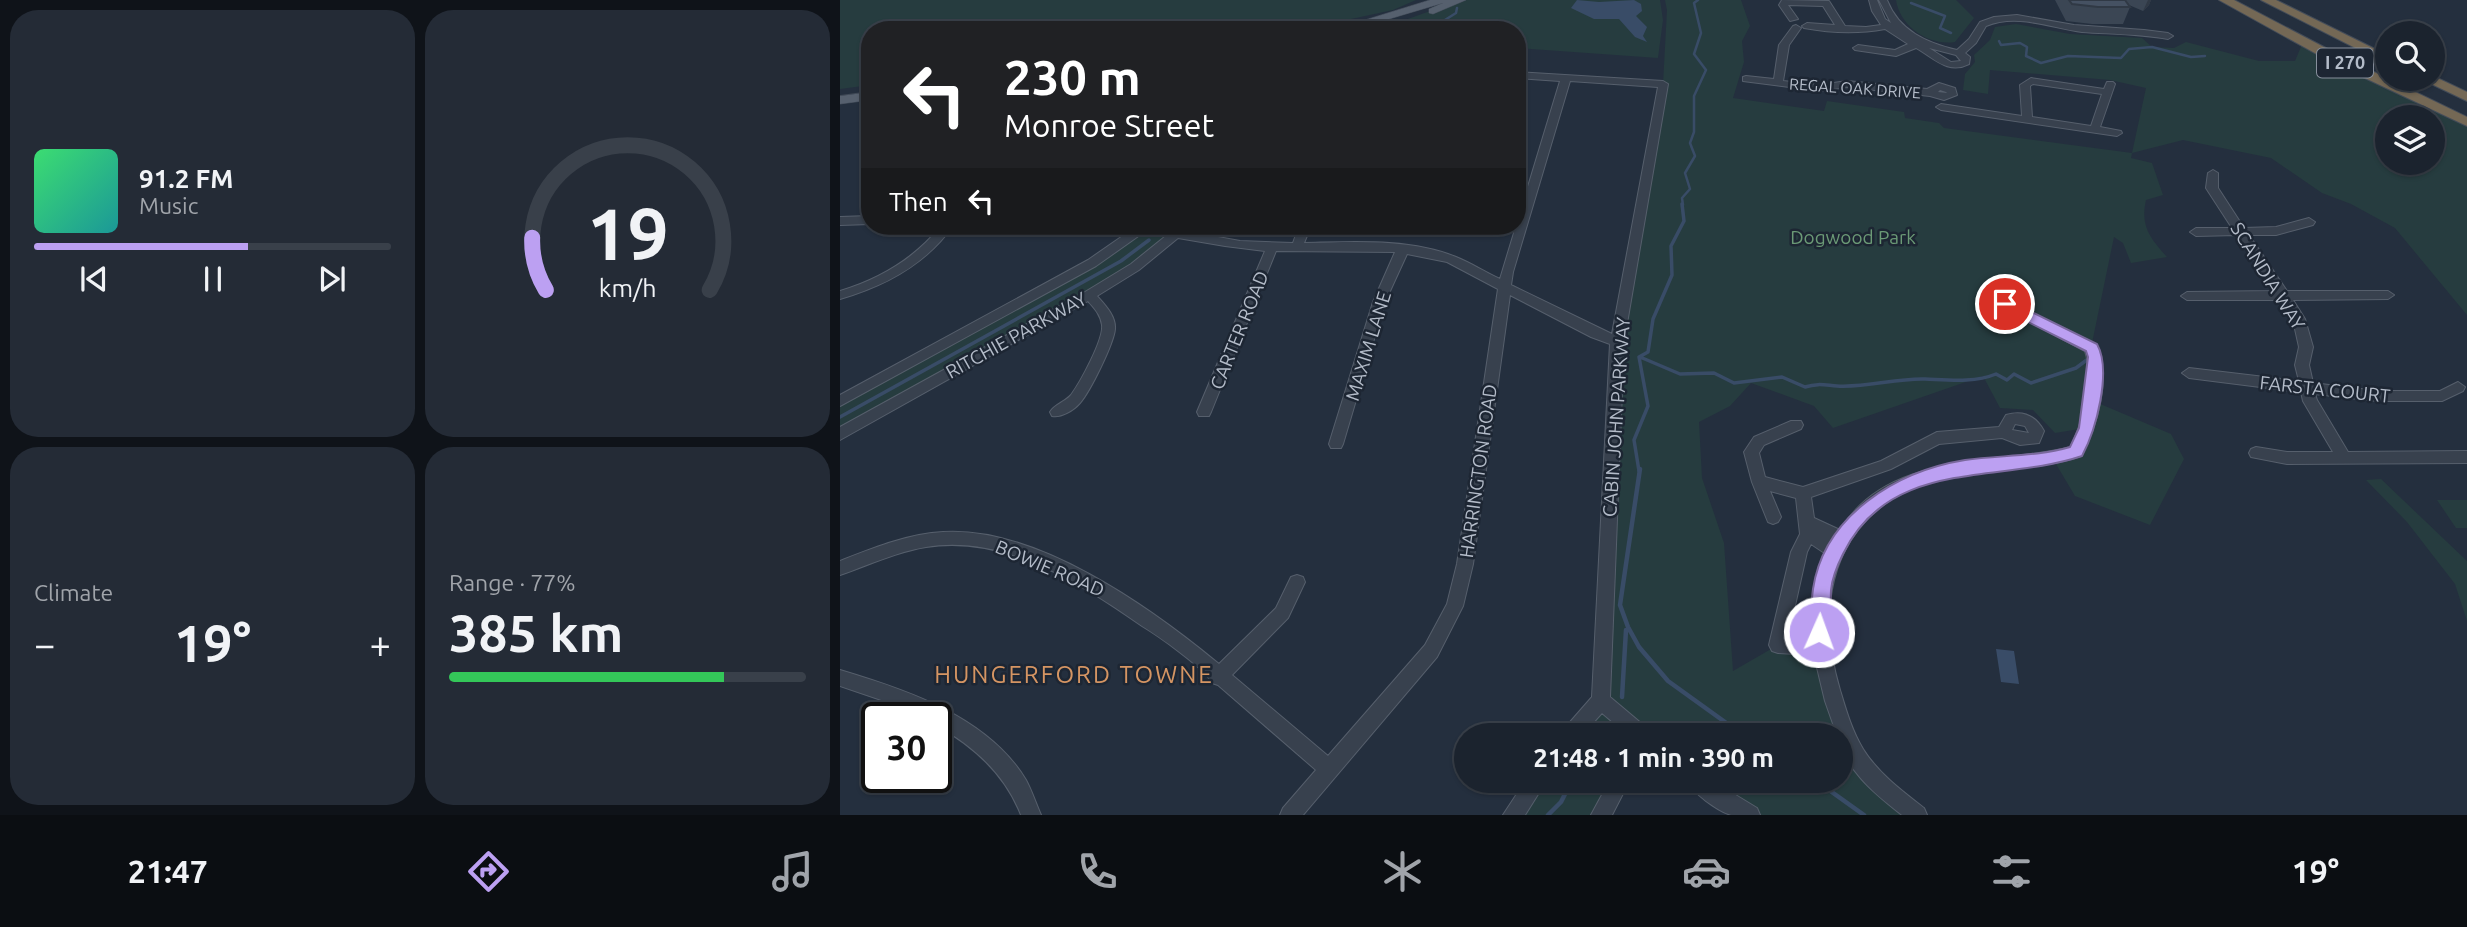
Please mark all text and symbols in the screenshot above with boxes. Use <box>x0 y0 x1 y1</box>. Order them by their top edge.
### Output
map controls <box>2375 21 2445 175</box>
button: search <box>2375 21 2445 91</box>
road number: I 270 <box>2317 48 2373 78</box>
icon: left <box>889 49 980 140</box>
text: 230 m <box>1004 49 1141 104</box>
street label: REGAL OAK DRIVE <box>1788 74 1922 102</box>
button: layers <box>2375 105 2445 175</box>
text: Monroe Street <box>1004 107 1214 143</box>
text: 91.2 FM <box>139 164 233 193</box>
icon: left <box>962 182 1000 220</box>
text: Then <box>889 187 948 216</box>
text: 19 <box>586 192 669 274</box>
text: Music <box>139 193 198 218</box>
street label: SCANDIA WAY <box>2226 218 2310 334</box>
park label: Dogwood Park <box>1790 226 1916 248</box>
icon: previous <box>75 260 113 298</box>
icon: pause <box>194 260 232 298</box>
icon: next <box>313 260 351 298</box>
street label: CARTER ROAD <box>1205 268 1273 392</box>
text: km/h <box>599 274 656 302</box>
pin <box>1975 274 2035 334</box>
icon: arrive <box>1986 285 2024 323</box>
street label: RITCHIE PARKWAY <box>942 287 1090 383</box>
street label: MAXIM LANE <box>1341 288 1395 404</box>
street label: CABIN JOHN PARKWAY <box>1598 316 1634 518</box>
street label: FARSTA COURT <box>2259 371 2392 407</box>
street label: HARRINGTON ROAD <box>1455 383 1501 559</box>
street label: BOWIE ROAD <box>992 535 1108 601</box>
text: Range · 77% <box>449 570 576 595</box>
text: Climate <box>34 580 113 605</box>
position arrow <box>1782 595 1856 669</box>
text: 385 km <box>449 604 623 662</box>
text: 19° <box>174 614 251 672</box>
text: − <box>34 623 55 665</box>
text: + <box>370 623 391 665</box>
district label: HUNGERFORD TOWNE <box>934 661 1214 688</box>
speed limit sign: 30 <box>861 702 952 793</box>
text: 21:48 · 1 min · 390 m <box>1533 743 1774 772</box>
icon: directions <box>464 847 513 896</box>
icon: music <box>768 847 817 896</box>
icon: phone <box>1073 847 1122 896</box>
icon: climate <box>1378 847 1427 896</box>
icon: car <box>1682 847 1731 896</box>
icon: filters <box>1987 847 2036 896</box>
text: 21:47 <box>128 853 208 889</box>
text: 19° <box>2292 853 2339 889</box>

